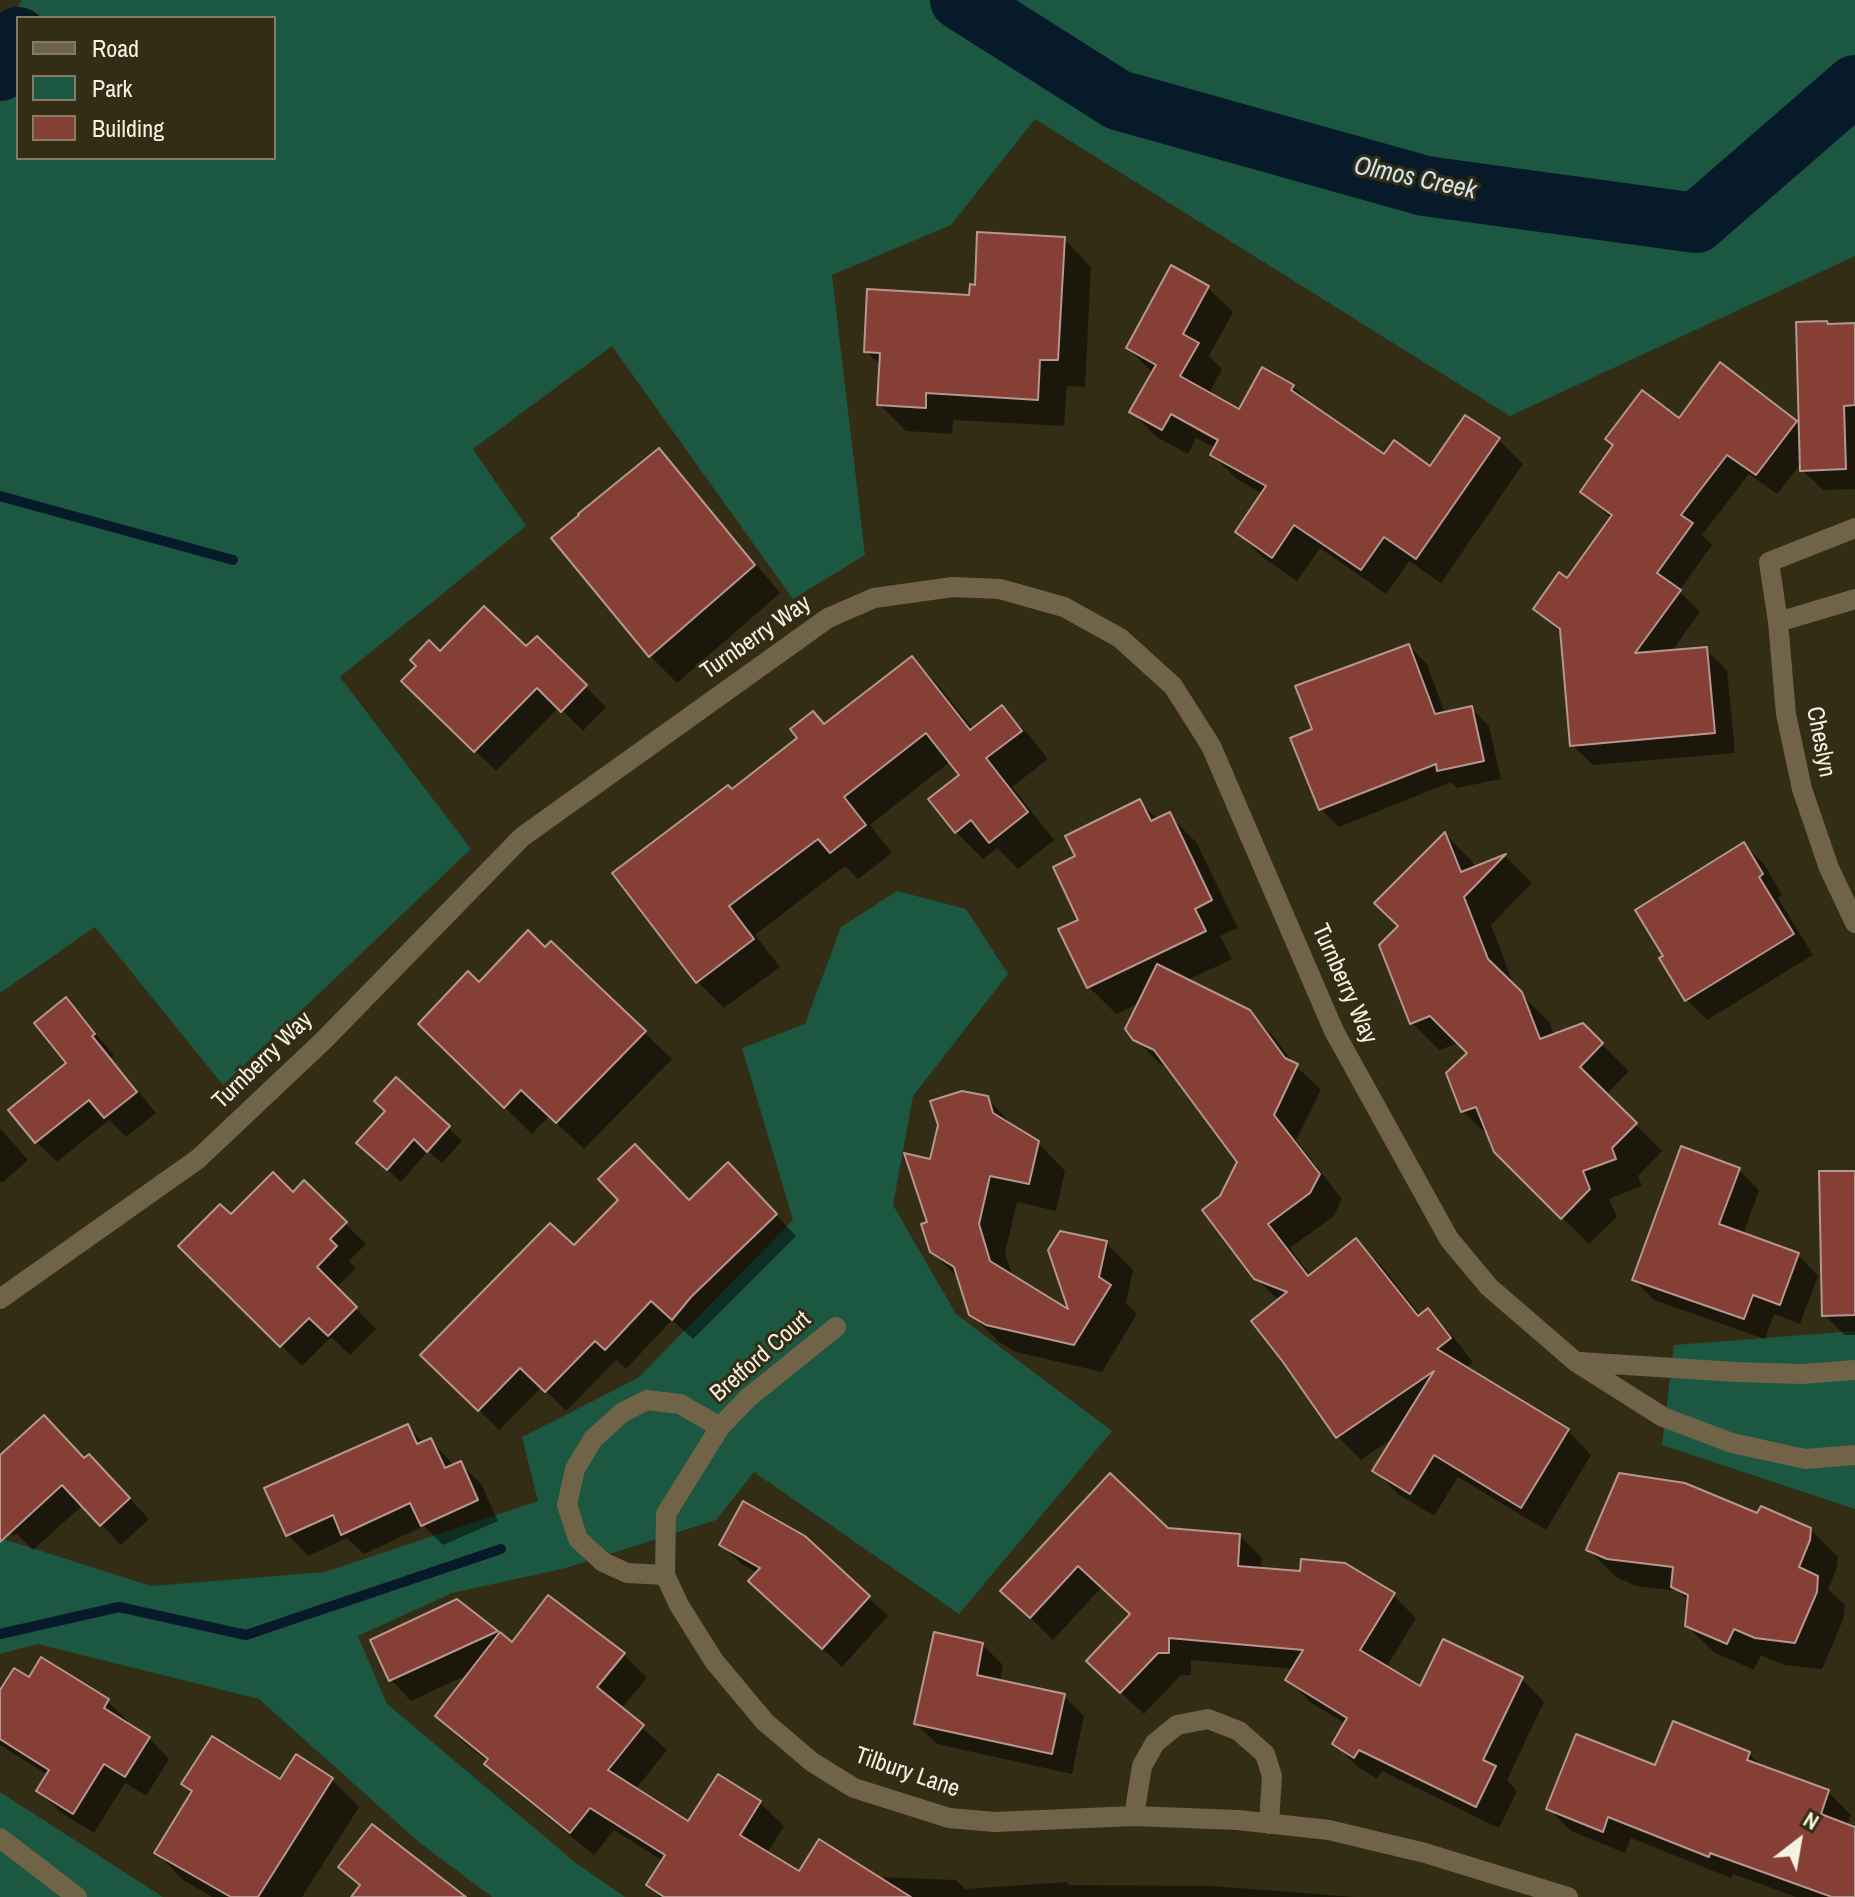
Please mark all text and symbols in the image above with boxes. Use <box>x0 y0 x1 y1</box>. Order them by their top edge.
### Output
legend <box>16 16 276 160</box>
text: Road <box>92 32 139 64</box>
text: Park <box>92 72 132 104</box>
text: Building <box>92 112 164 144</box>
water label: Olmos Creek <box>1351 151 1479 207</box>
street label: Turnberry Way <box>695 590 817 686</box>
street label: Cheslyn <box>1799 704 1841 780</box>
street label: Turnberry Way <box>1305 920 1383 1048</box>
street label: Turnberry Way <box>207 1006 319 1116</box>
street label: Bretford Court <box>705 1306 817 1408</box>
street label: Tilbury Lane <box>851 1742 963 1804</box>
north arrow <box>1759 1801 1839 1881</box>
text: N <box>1798 1804 1825 1837</box>

